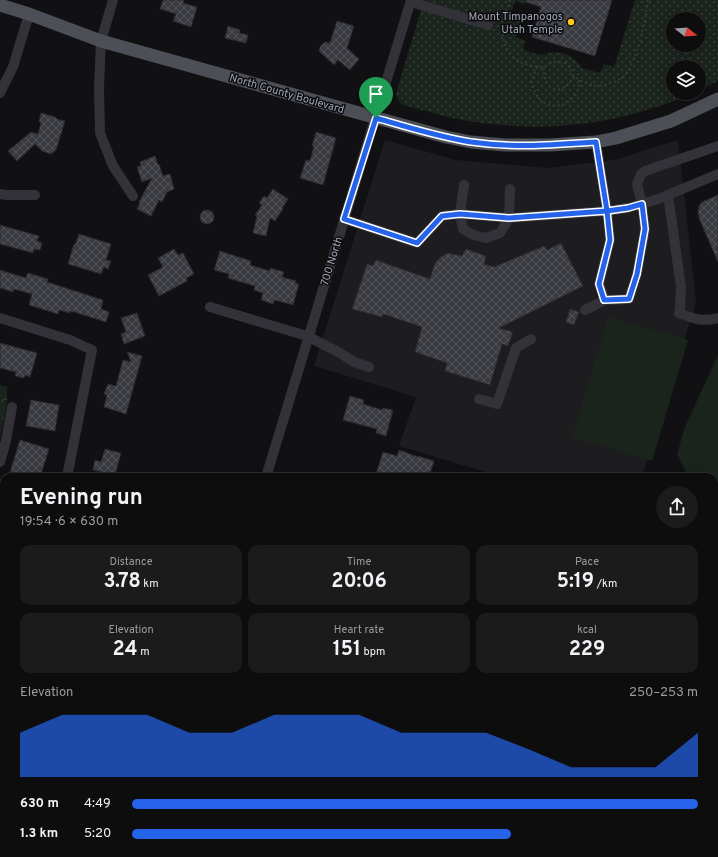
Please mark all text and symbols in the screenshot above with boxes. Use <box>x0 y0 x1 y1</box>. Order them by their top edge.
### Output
place label: Mount Timpanogos Utah Temple <box>468 10 563 37</box>
north arrow <box>666 12 706 52</box>
map controls <box>666 12 706 100</box>
marker: Mount Timpanogos Utah Temple <box>566 17 576 27</box>
button: layers <box>666 60 706 100</box>
street label: North County Boulevard <box>228 71 346 117</box>
pin <box>359 77 393 118</box>
icon: arrive <box>365 83 387 105</box>
street label: 700 North <box>318 235 346 287</box>
text: Evening run <box>20 485 143 512</box>
button: share <box>656 486 698 528</box>
text: 19:54 · 6 × 630 m <box>20 514 118 530</box>
text: Distance <box>109 555 153 569</box>
text: Time <box>347 555 371 569</box>
text: Pace <box>575 555 599 569</box>
text: 3.78 <box>103 569 141 595</box>
text: 20:06 <box>331 569 387 595</box>
text: 5:19 <box>557 569 594 595</box>
text: km <box>141 577 159 591</box>
text: /km <box>594 577 617 591</box>
text: Elevation <box>108 623 154 637</box>
text: Heart rate <box>334 623 384 637</box>
text: kcal <box>577 623 597 637</box>
text: 24 <box>113 637 138 663</box>
text: 151 <box>333 637 361 663</box>
text: 229 <box>569 637 605 663</box>
text: m <box>138 645 150 659</box>
text: bpm <box>361 645 385 659</box>
text: Elevation <box>20 685 73 701</box>
text: 250–253 m <box>629 685 698 701</box>
text: 630 m <box>20 796 59 812</box>
text: 4:49 <box>84 796 111 812</box>
text: 1.3 km <box>20 826 58 842</box>
text: 5:20 <box>84 826 111 842</box>

